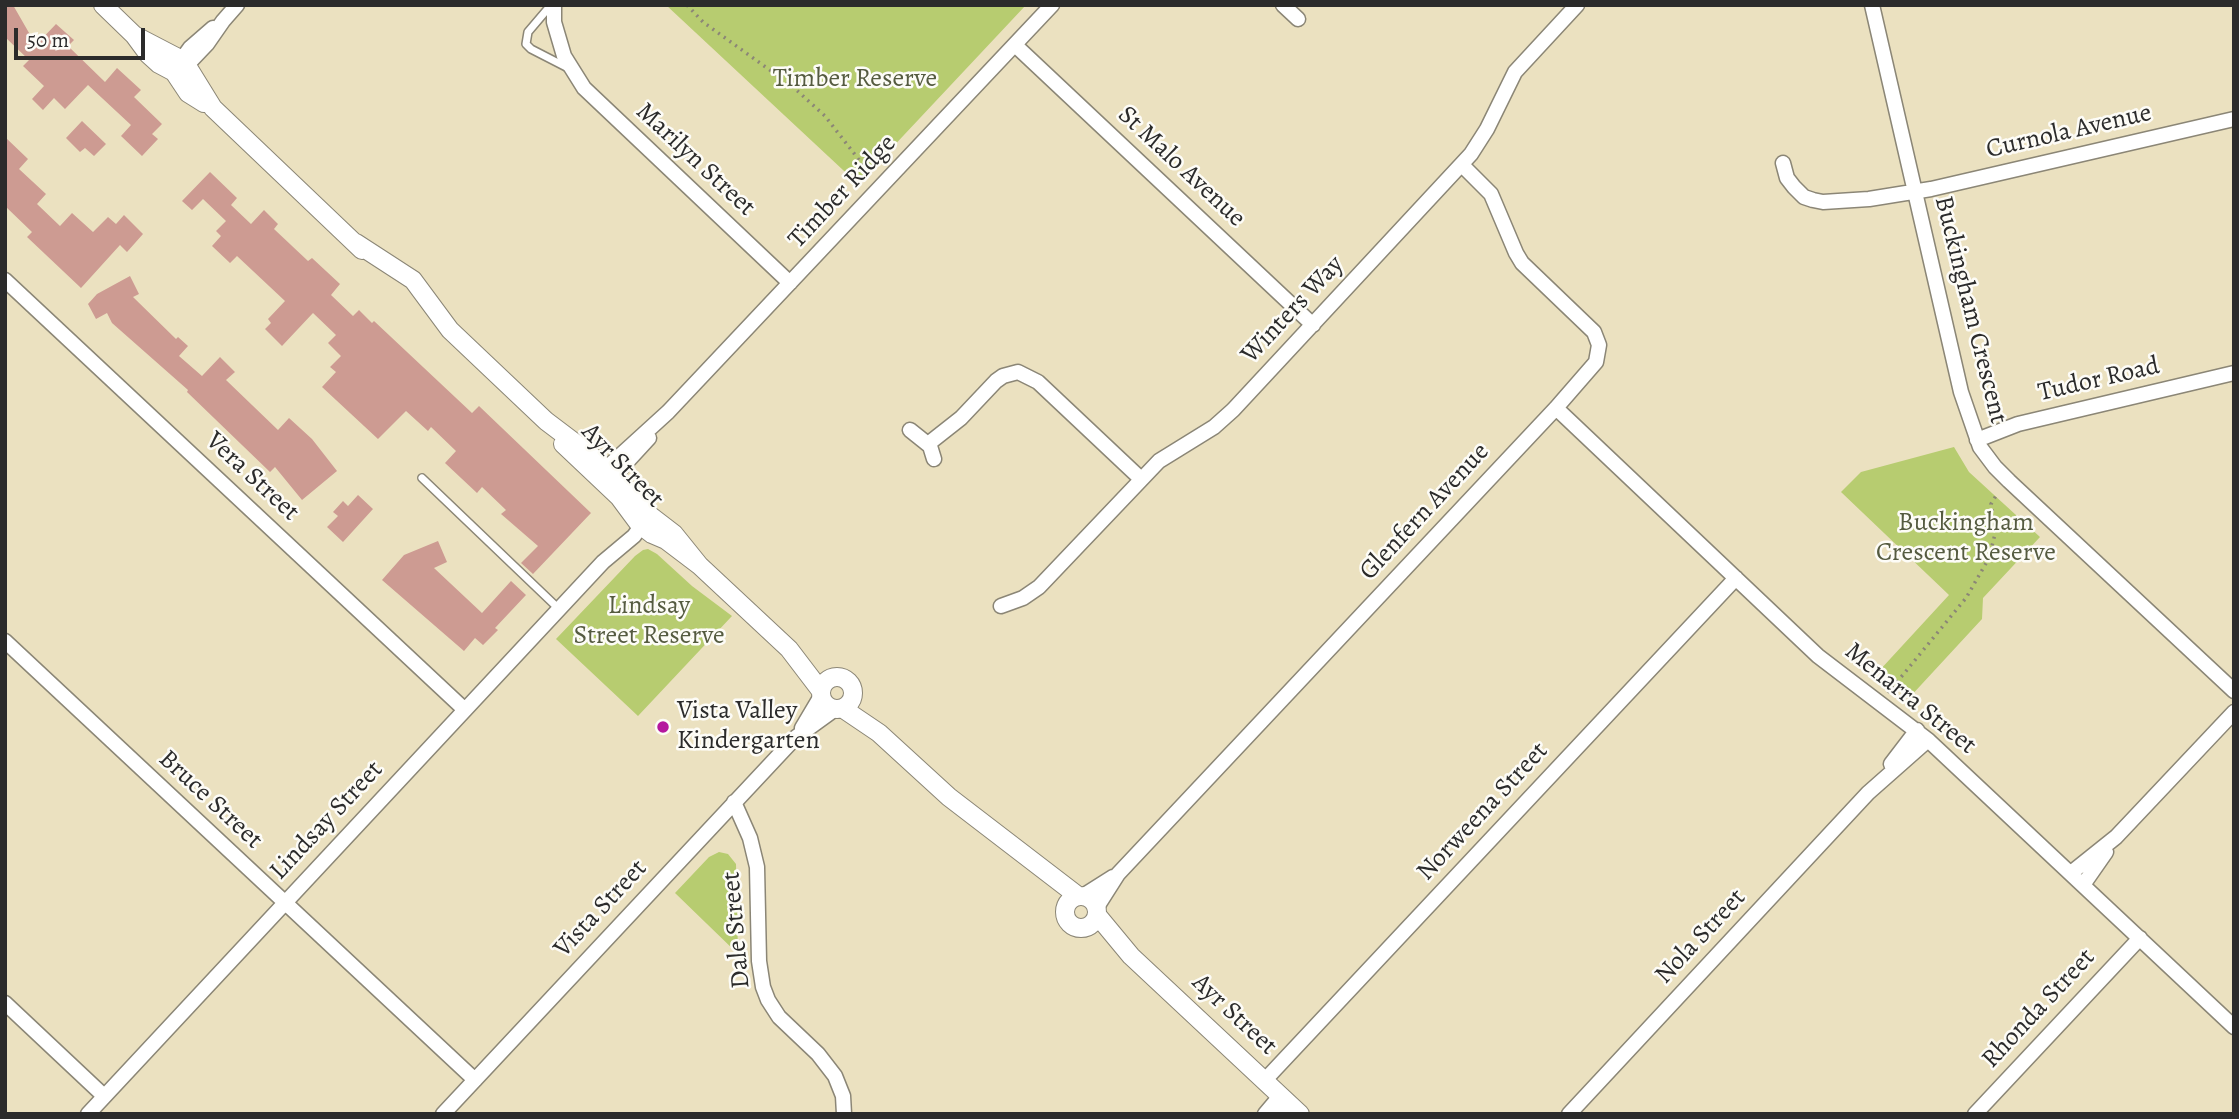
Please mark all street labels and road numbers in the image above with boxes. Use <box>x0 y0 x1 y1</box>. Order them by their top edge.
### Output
street label: Marilyn Street <box>629 97 761 223</box>
street label: Curnola Avenue <box>1983 98 2155 166</box>
street label: St Malo Avenue <box>1111 100 1251 234</box>
street label: Timber Ridge <box>783 129 903 255</box>
street label: Buckingham Crescent <box>1927 193 2013 427</box>
street label: Winters Way <box>1235 250 1351 370</box>
street label: Tudor Road <box>2035 351 2163 409</box>
street label: Ayr Street <box>574 417 670 515</box>
street label: Vera Street <box>199 426 305 528</box>
street label: Glenfern Avenue <box>1354 437 1496 587</box>
street label: Menarra Street <box>1838 636 1982 762</box>
street label: Norweena Street <box>1411 736 1555 888</box>
street label: Bruce Street <box>152 744 268 856</box>
street label: Lindsay Street <box>264 755 390 887</box>
street label: Vista Street <box>548 854 654 964</box>
street label: Dale Street <box>716 870 758 990</box>
street label: Nola Street <box>1649 883 1753 991</box>
street label: Rhonda Street <box>1976 943 2102 1075</box>
street label: Ayr Street <box>1185 968 1283 1062</box>

